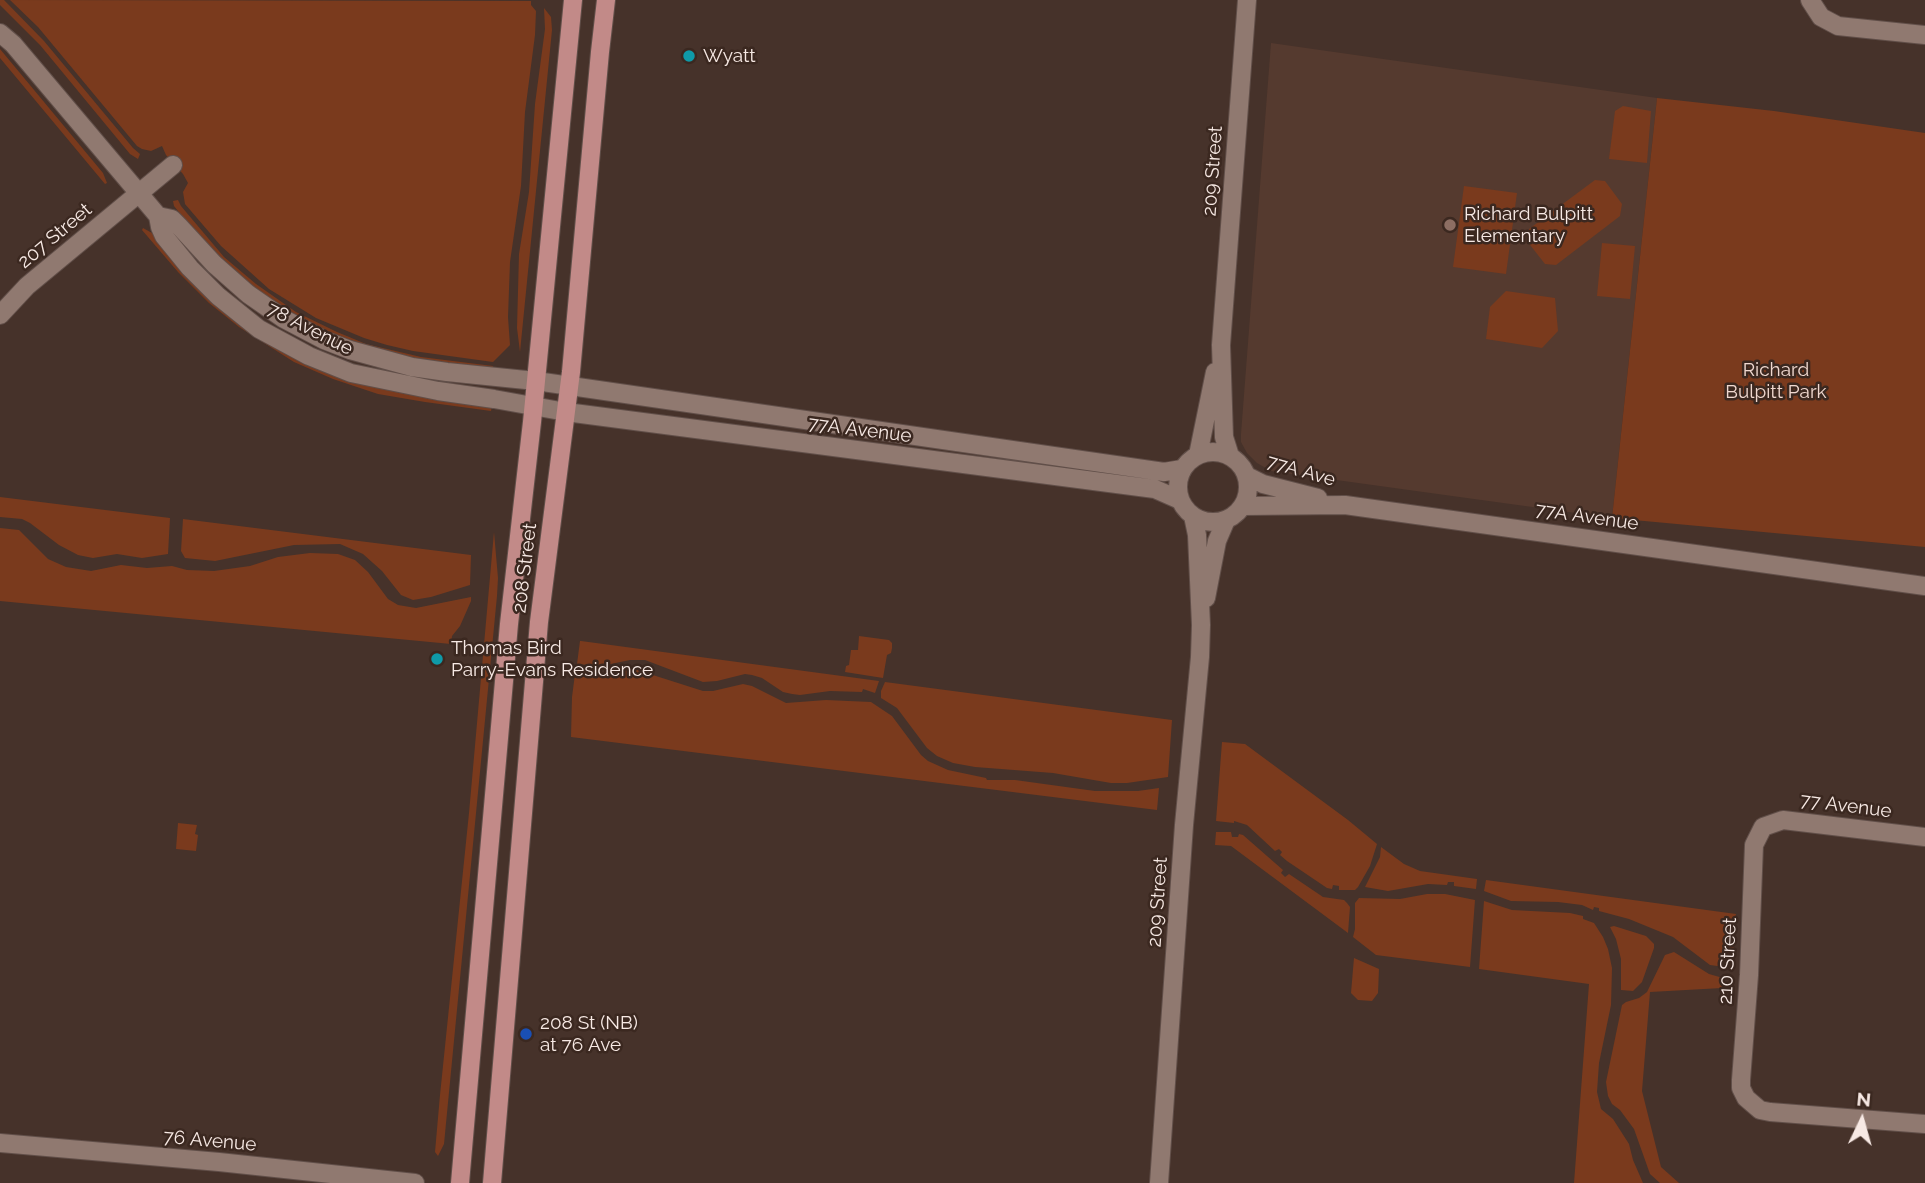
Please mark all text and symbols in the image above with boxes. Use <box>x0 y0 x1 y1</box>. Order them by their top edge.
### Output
place label: Wyatt <box>703 45 756 67</box>
marker: Wyatt <box>681 48 697 64</box>
street label: 209 Street <box>1198 125 1228 217</box>
street label: 207 Street <box>14 199 96 273</box>
place label: Richard Bulpitt Elementary <box>1464 203 1593 247</box>
marker: Richard Bulpitt Elementary <box>1442 217 1458 233</box>
street label: 78 Avenue <box>263 298 357 360</box>
park label: Richard Bulpitt Park <box>1725 359 1827 403</box>
street label: 77A Avenue <box>807 412 913 448</box>
street label: 77A Ave <box>1264 450 1338 492</box>
street label: 77A Avenue <box>1534 498 1640 536</box>
street label: 208 Street <box>508 522 542 614</box>
place label: Thomas Bird Parry-Evans Residence <box>451 637 653 681</box>
marker: Thomas Bird Parry-Evans Residence <box>429 651 445 667</box>
street label: 77 Avenue <box>1799 789 1893 823</box>
street label: 209 Street <box>1143 856 1173 948</box>
street label: 210 Street <box>1714 917 1742 1005</box>
place label: 208 St (NB) at 76 Ave <box>540 1012 638 1056</box>
marker: 208 St (NB) at 76 Ave <box>518 1026 534 1042</box>
north arrow <box>1827 1085 1897 1155</box>
text: N <box>1856 1087 1872 1111</box>
street label: 76 Avenue <box>163 1126 257 1156</box>

